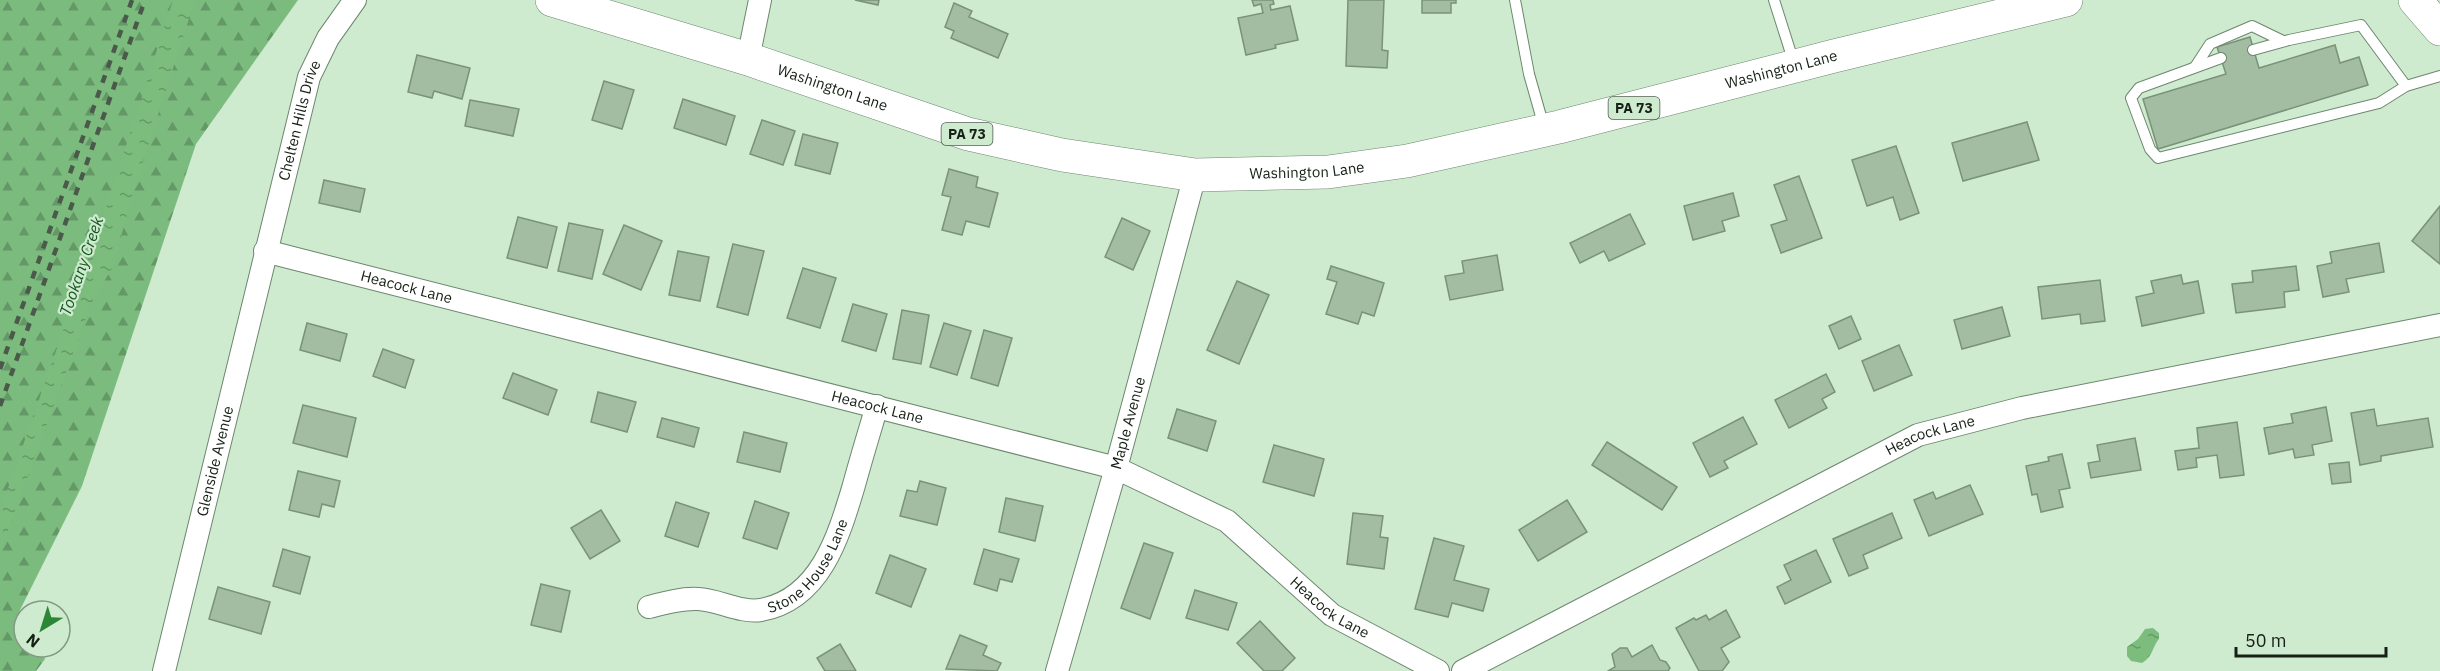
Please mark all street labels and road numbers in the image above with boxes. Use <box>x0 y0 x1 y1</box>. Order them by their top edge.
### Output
street label: Washington Lane <box>1723 46 1839 93</box>
street label: Chelten Hills Drive <box>274 57 325 182</box>
street label: Washington Lane <box>775 60 890 115</box>
road number: PA 73 <box>1608 97 1660 119</box>
road number: PA 73 <box>942 123 992 145</box>
street label: Washington Lane <box>1249 157 1366 183</box>
street label: Heacock Lane <box>359 266 455 307</box>
street label: Maple Avenue <box>1106 375 1149 471</box>
street label: Heacock Lane <box>830 386 925 428</box>
street label: Glenside Avenue <box>192 404 237 518</box>
street label: Heacock Lane <box>1882 411 1977 459</box>
street label: Stone House Lane <box>765 516 852 617</box>
street label: Heacock Lane <box>1286 572 1373 642</box>

